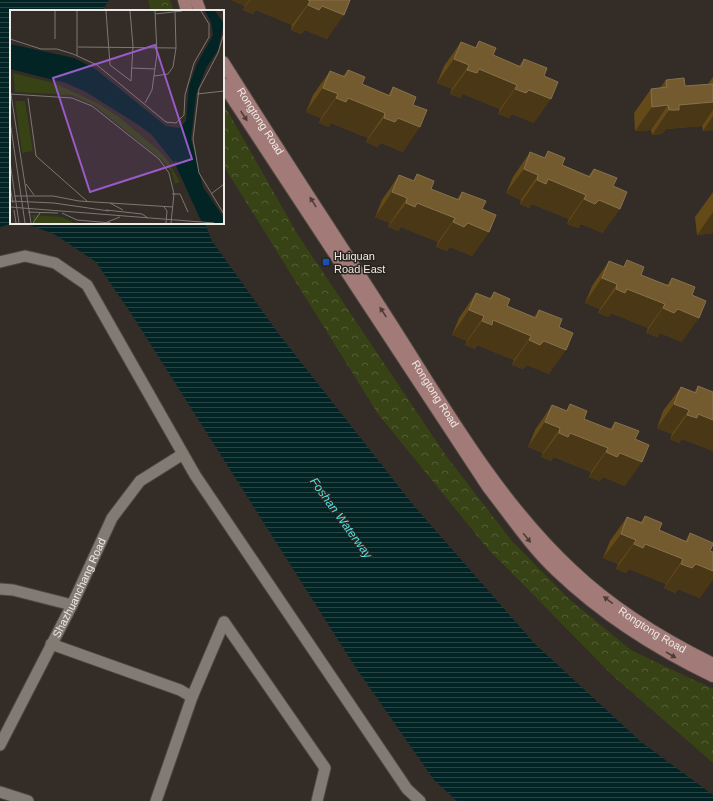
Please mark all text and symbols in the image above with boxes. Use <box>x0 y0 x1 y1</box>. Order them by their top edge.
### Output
inset map <box>10 10 224 224</box>
street label: Rongtong Road <box>235 85 286 157</box>
one-way arrow <box>241 111 248 122</box>
one-way arrow <box>310 197 317 208</box>
place label: Huiquan Road East <box>334 250 385 275</box>
marker: Huiquan Road East <box>321 257 331 267</box>
one-way arrow <box>380 306 387 318</box>
street label: Rongtong Road <box>410 358 461 430</box>
water label: Foshan Waterway <box>307 475 376 562</box>
one-way arrow <box>523 533 532 543</box>
street label: Shazhuanchang Road <box>50 536 108 640</box>
one-way arrow <box>603 596 614 605</box>
street label: Rongtong Road <box>616 604 688 655</box>
one-way arrow <box>666 651 676 659</box>

